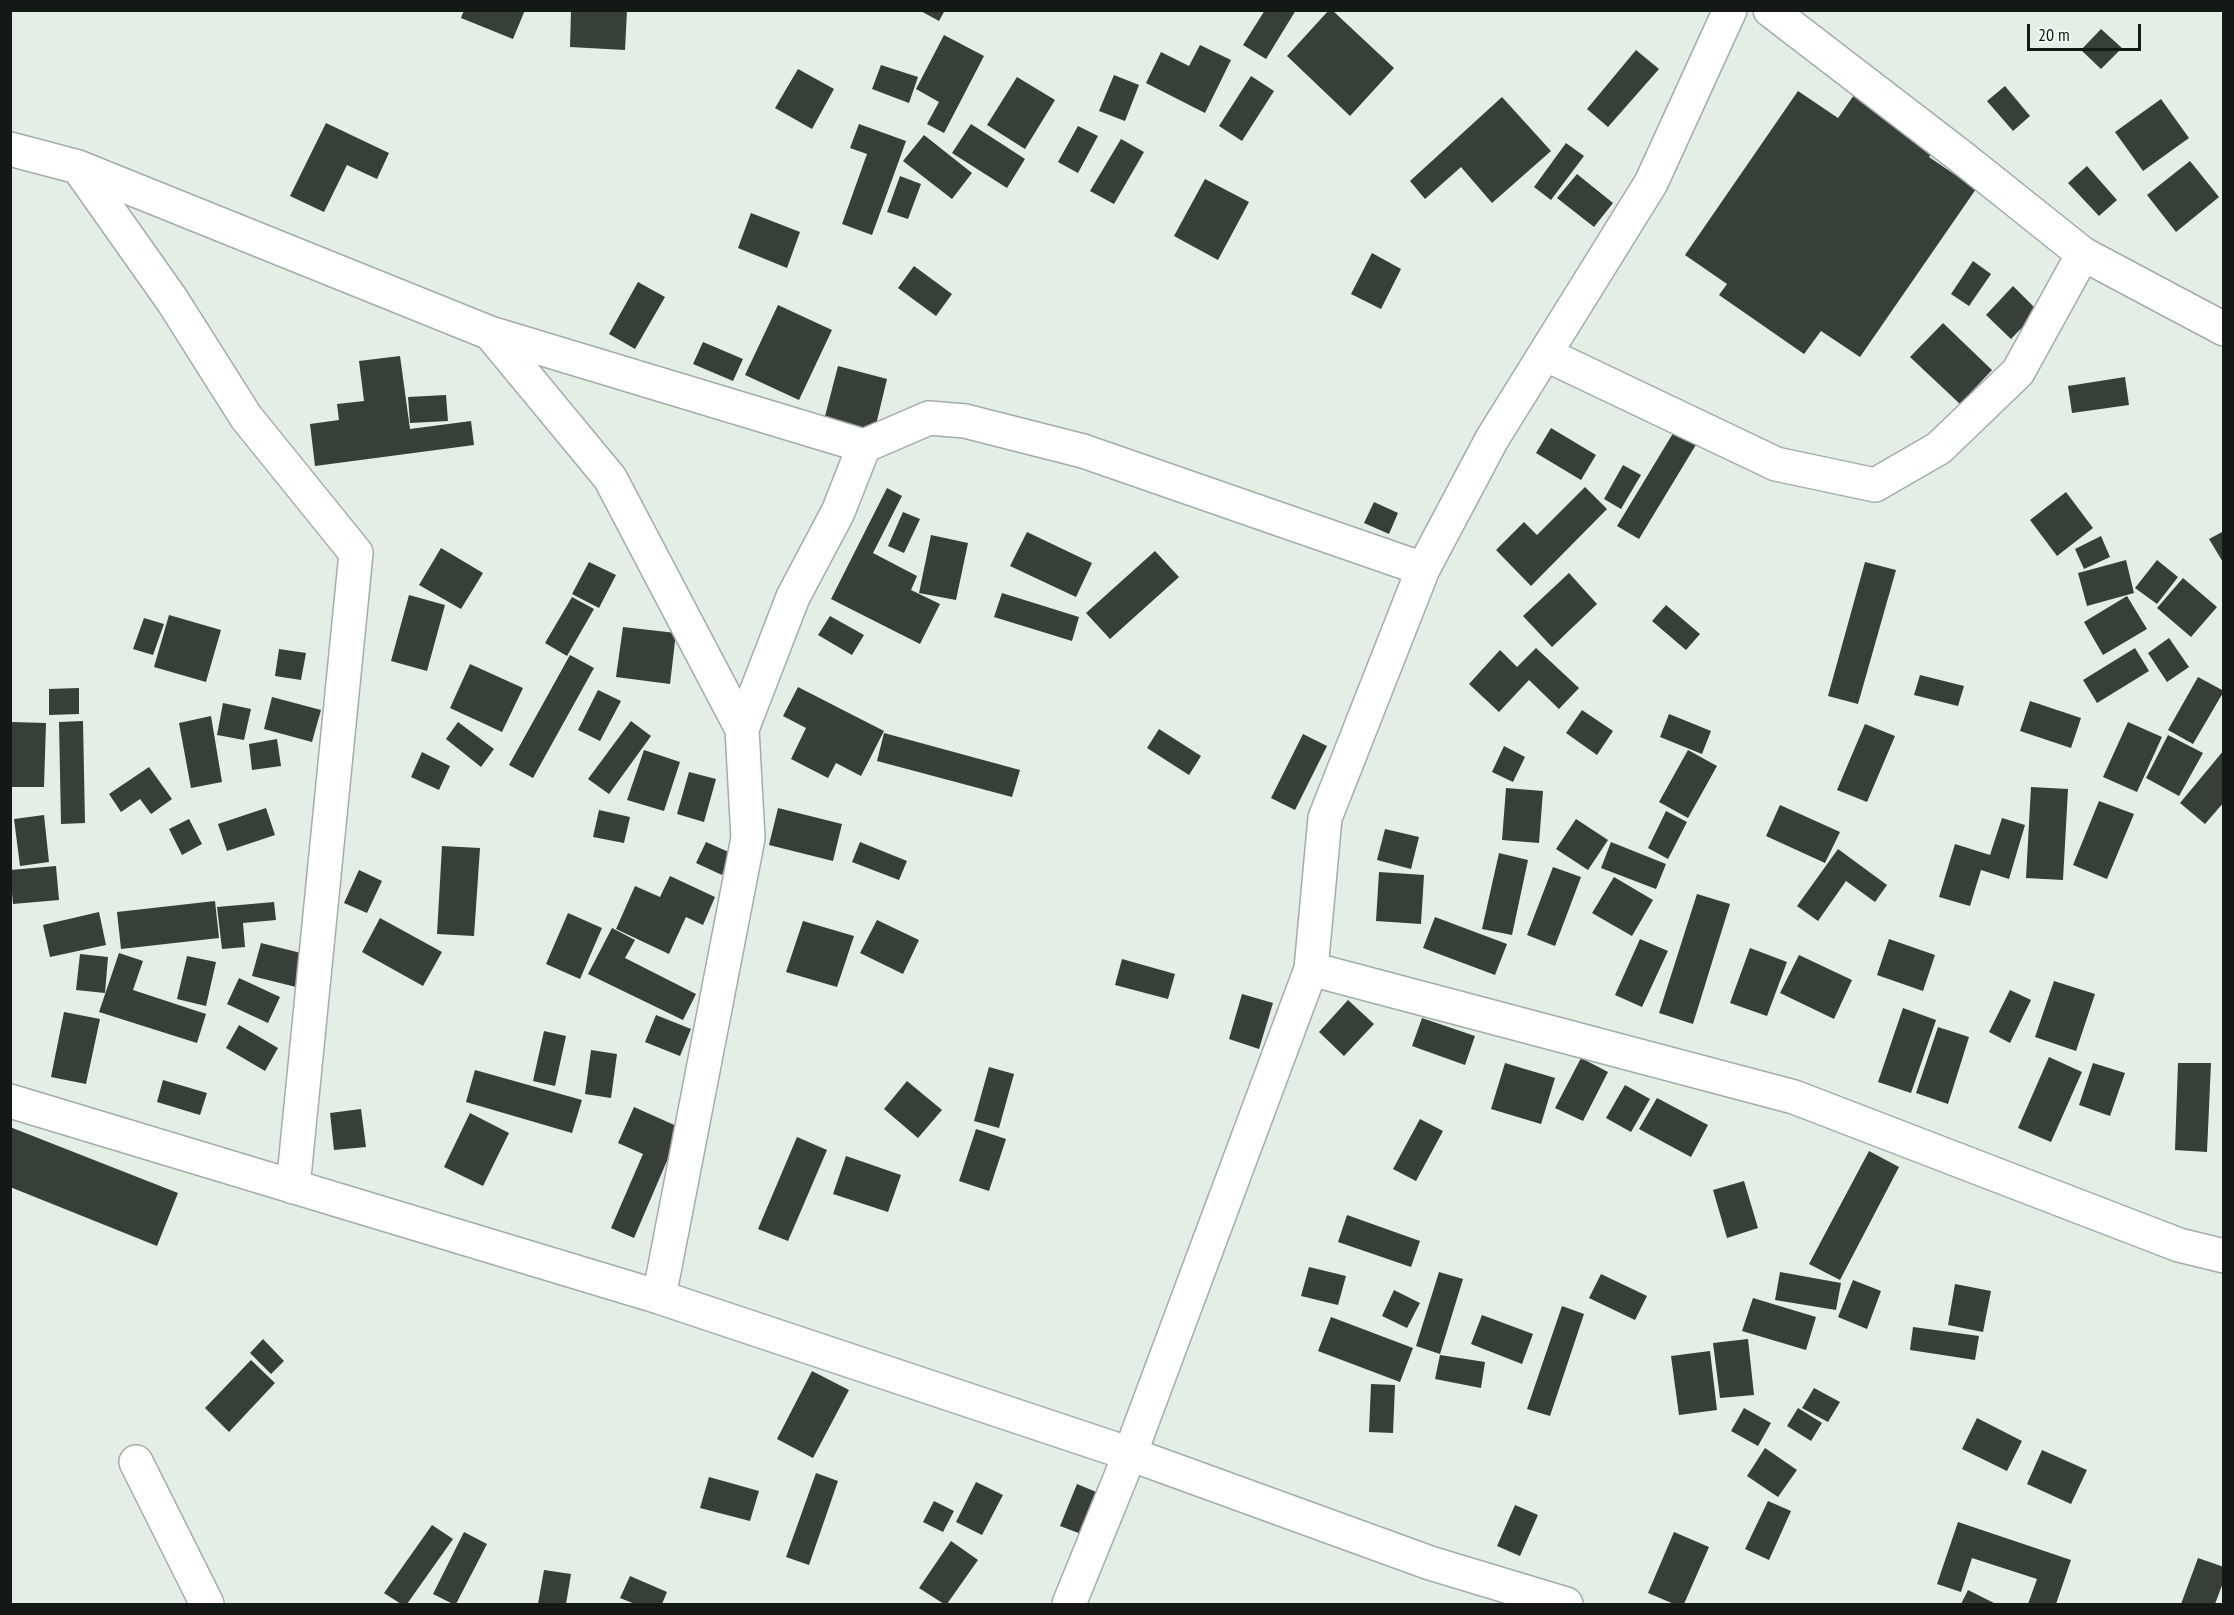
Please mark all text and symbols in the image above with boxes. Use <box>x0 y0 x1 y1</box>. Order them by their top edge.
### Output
scale bar <box>2030 12 2144 50</box>
text: 20 m <box>2038 23 2070 46</box>

